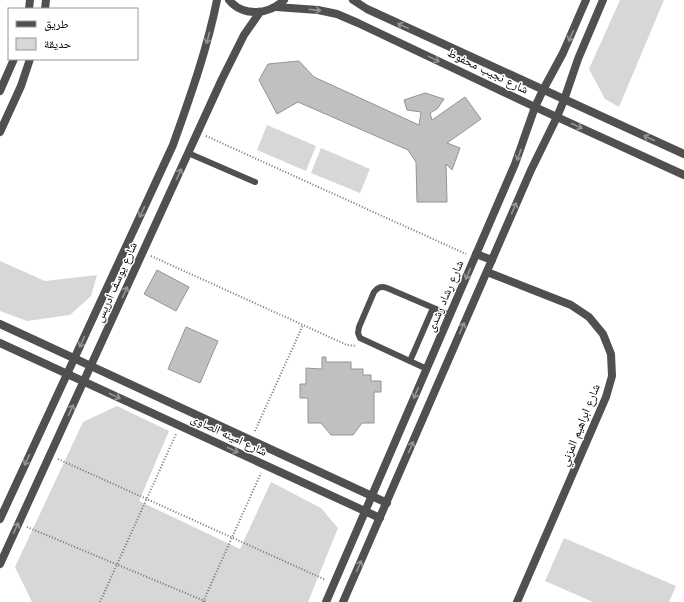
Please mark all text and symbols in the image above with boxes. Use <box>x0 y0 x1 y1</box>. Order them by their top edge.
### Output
one-way arrow <box>308 6 321 13</box>
legend <box>8 8 138 60</box>
text: طريق <box>44 15 69 33</box>
one-way arrow <box>398 22 410 29</box>
one-way arrow <box>567 29 574 41</box>
one-way arrow <box>204 31 211 44</box>
text: حديقة <box>44 35 72 53</box>
street label: شارع نجيب محفوظ <box>444 44 532 99</box>
one-way arrow <box>428 56 440 63</box>
one-way arrow <box>571 123 583 130</box>
one-way arrow <box>643 134 655 141</box>
one-way arrow <box>514 148 522 160</box>
one-way arrow <box>176 168 183 180</box>
one-way arrow <box>511 203 518 215</box>
one-way arrow <box>138 205 145 217</box>
street label: شارع يوسف ادريس <box>90 239 142 325</box>
street label: شارع رشاد رشدى <box>422 257 468 335</box>
one-way arrow <box>464 268 471 280</box>
one-way arrow <box>122 287 129 299</box>
one-way arrow <box>459 322 467 334</box>
one-way arrow <box>78 336 85 348</box>
street label: شارع ابراهيم المزني <box>555 381 606 469</box>
one-way arrow <box>412 387 420 399</box>
one-way arrow <box>109 393 121 400</box>
one-way arrow <box>68 405 75 417</box>
street label: شارع امينه الصاوى <box>188 409 270 461</box>
one-way arrow <box>408 442 415 454</box>
one-way arrow <box>227 447 239 454</box>
one-way arrow <box>23 454 30 466</box>
one-way arrow <box>13 523 20 535</box>
one-way arrow <box>356 561 363 573</box>

